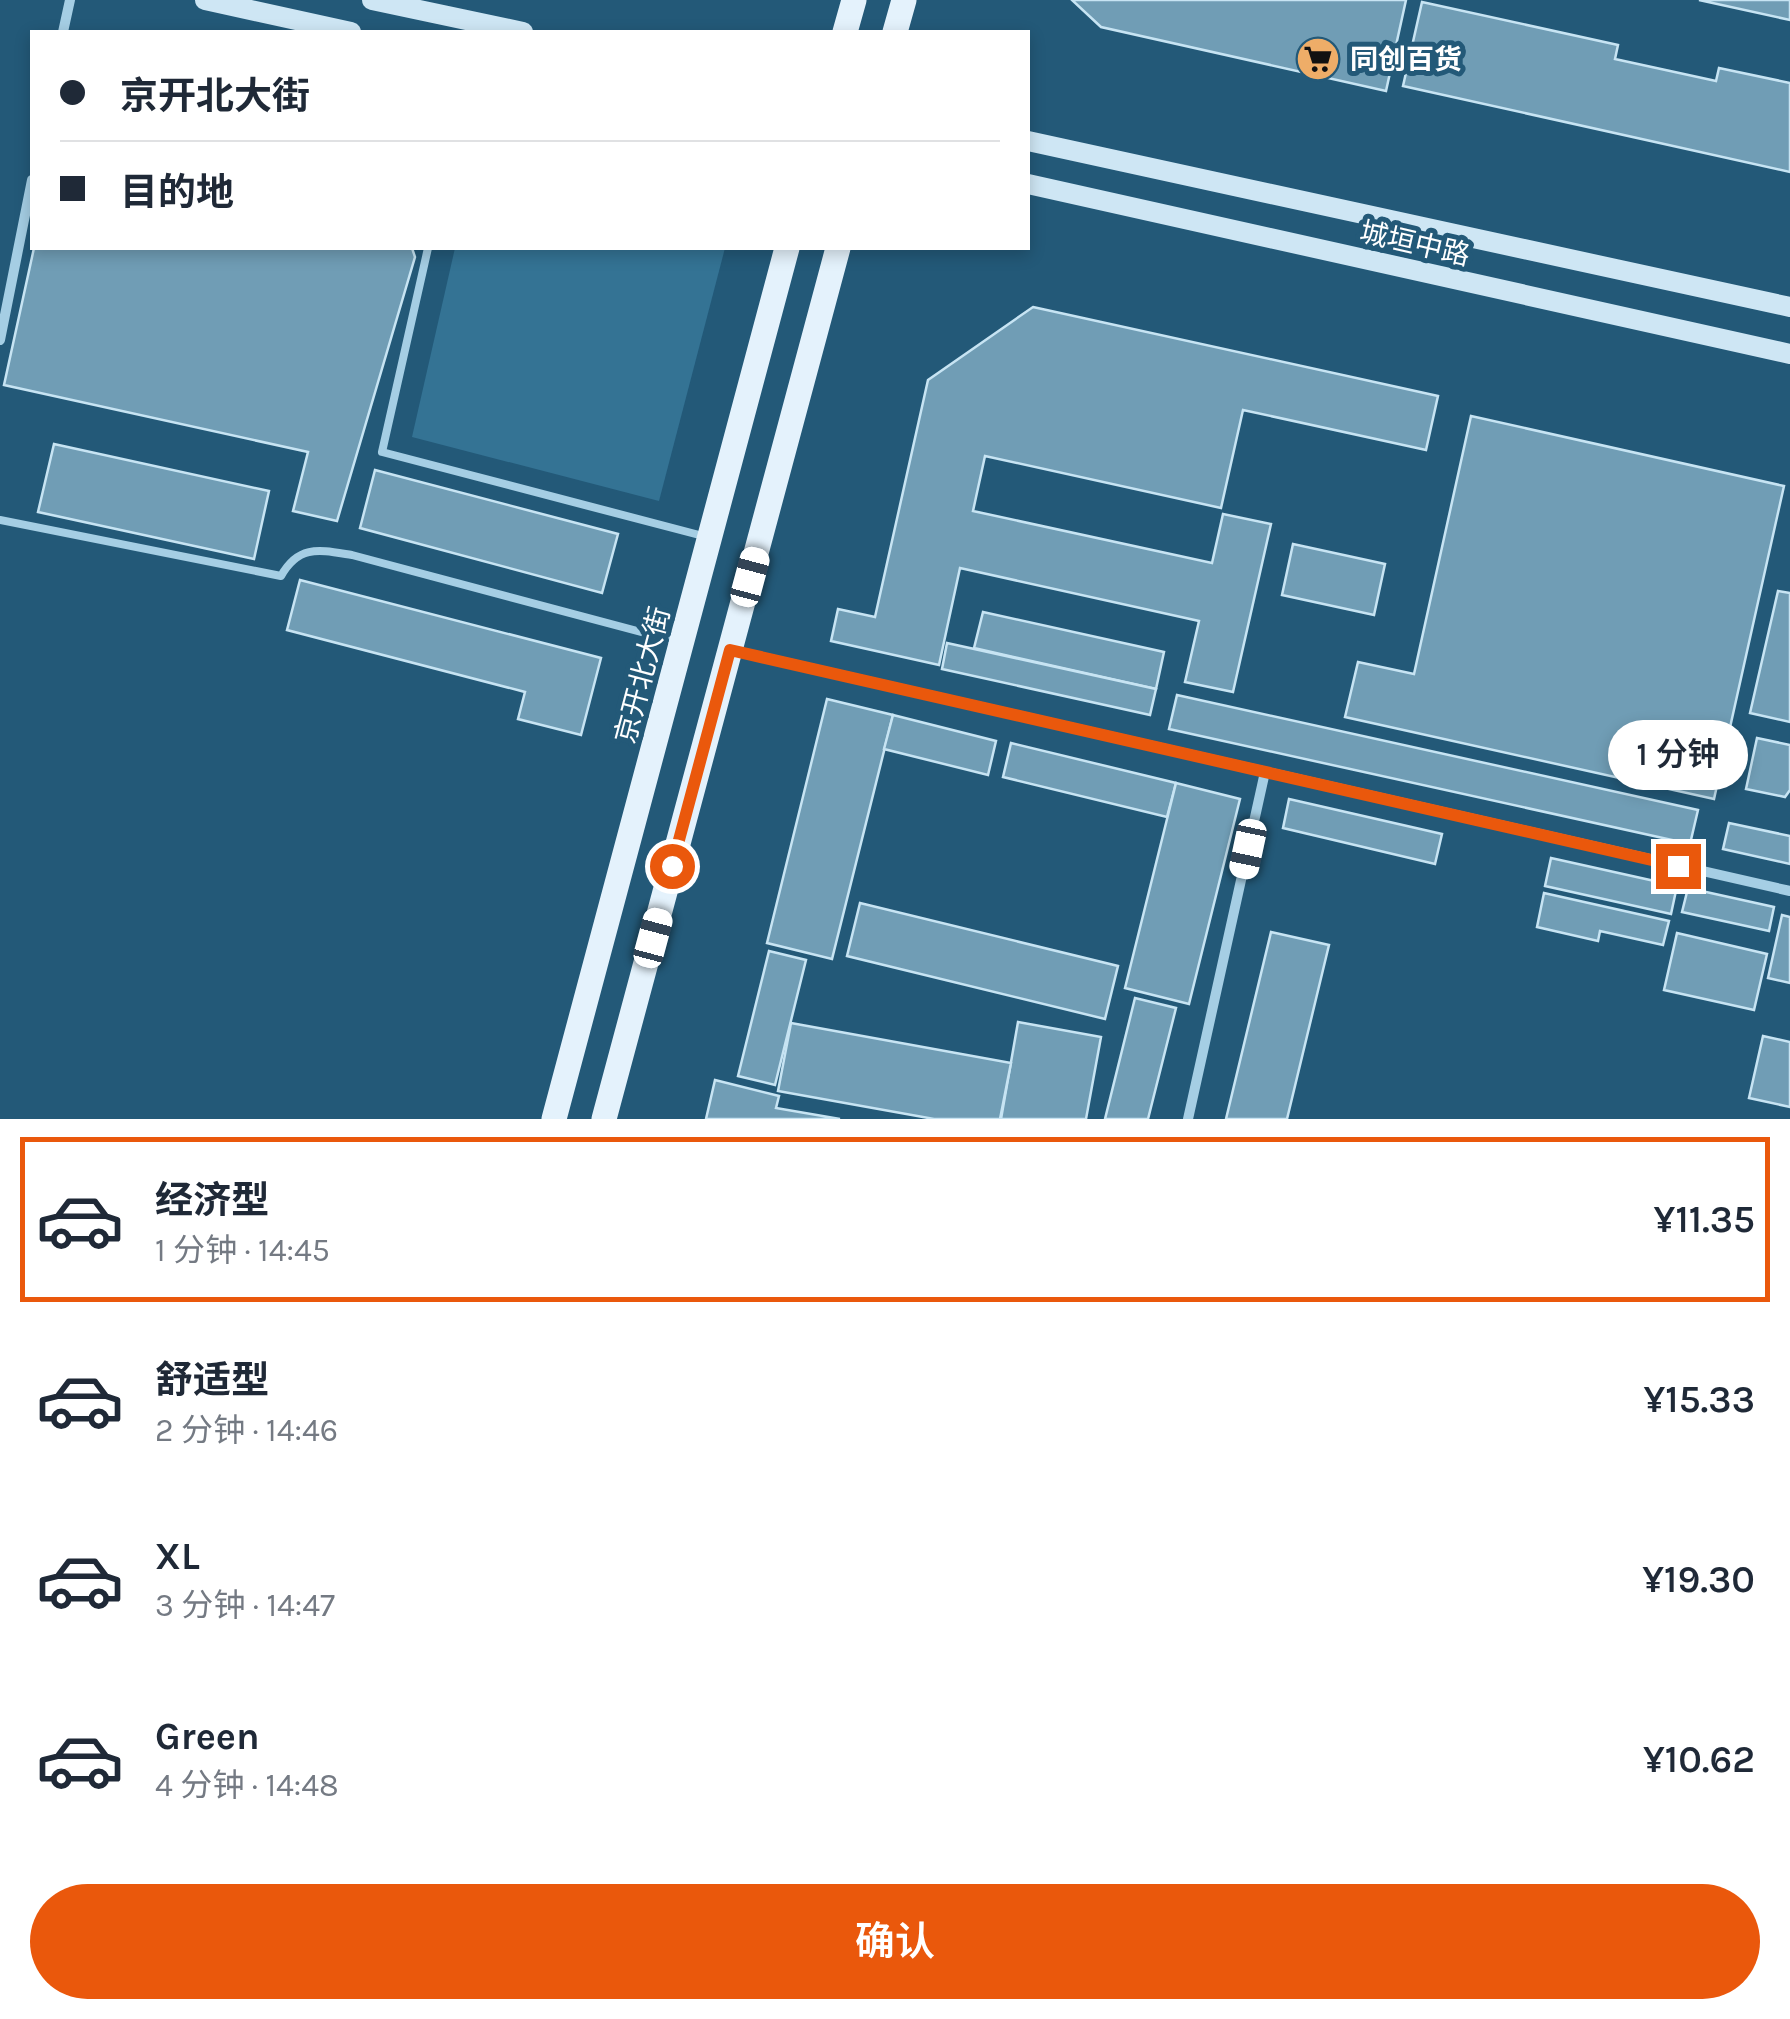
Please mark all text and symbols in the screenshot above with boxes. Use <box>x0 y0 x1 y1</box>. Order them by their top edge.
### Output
supermarket icon: 同创百货 <box>1295 36 1341 82</box>
place label: 同创百货 <box>1350 43 1462 76</box>
text: 京开北大街 <box>120 74 310 119</box>
text: 目的地 <box>120 170 234 215</box>
street label: 城垣中路 <box>1357 215 1473 272</box>
car <box>728 544 772 610</box>
street label: 京开北大街 <box>608 603 677 747</box>
callout: 1 分钟 <box>1608 721 1748 791</box>
text: 1 分钟 <box>1636 736 1720 773</box>
car <box>1227 817 1269 881</box>
route start <box>650 844 695 889</box>
route end <box>1656 844 1701 889</box>
car <box>631 905 675 971</box>
icon: car <box>35 1175 125 1265</box>
text: 经济型 <box>155 1178 269 1223</box>
text: ¥11.35 <box>1654 1197 1755 1242</box>
text: 1 分钟 · 14:45 <box>155 1232 330 1269</box>
icon: car <box>35 1355 125 1445</box>
text: 舒适型 <box>155 1358 269 1403</box>
text: ¥15.33 <box>1643 1377 1755 1422</box>
text: 2 分钟 · 14:46 <box>155 1412 338 1449</box>
text: XL <box>155 1534 200 1579</box>
icon: car <box>35 1535 125 1625</box>
text: ¥19.30 <box>1642 1557 1755 1602</box>
text: 3 分钟 · 14:47 <box>155 1587 335 1624</box>
text: Green <box>155 1714 260 1759</box>
icon: car <box>35 1715 125 1805</box>
text: ¥10.62 <box>1643 1737 1755 1782</box>
text: 4 分钟 · 14:48 <box>155 1767 339 1804</box>
button: 确认 <box>30 1884 1760 1999</box>

